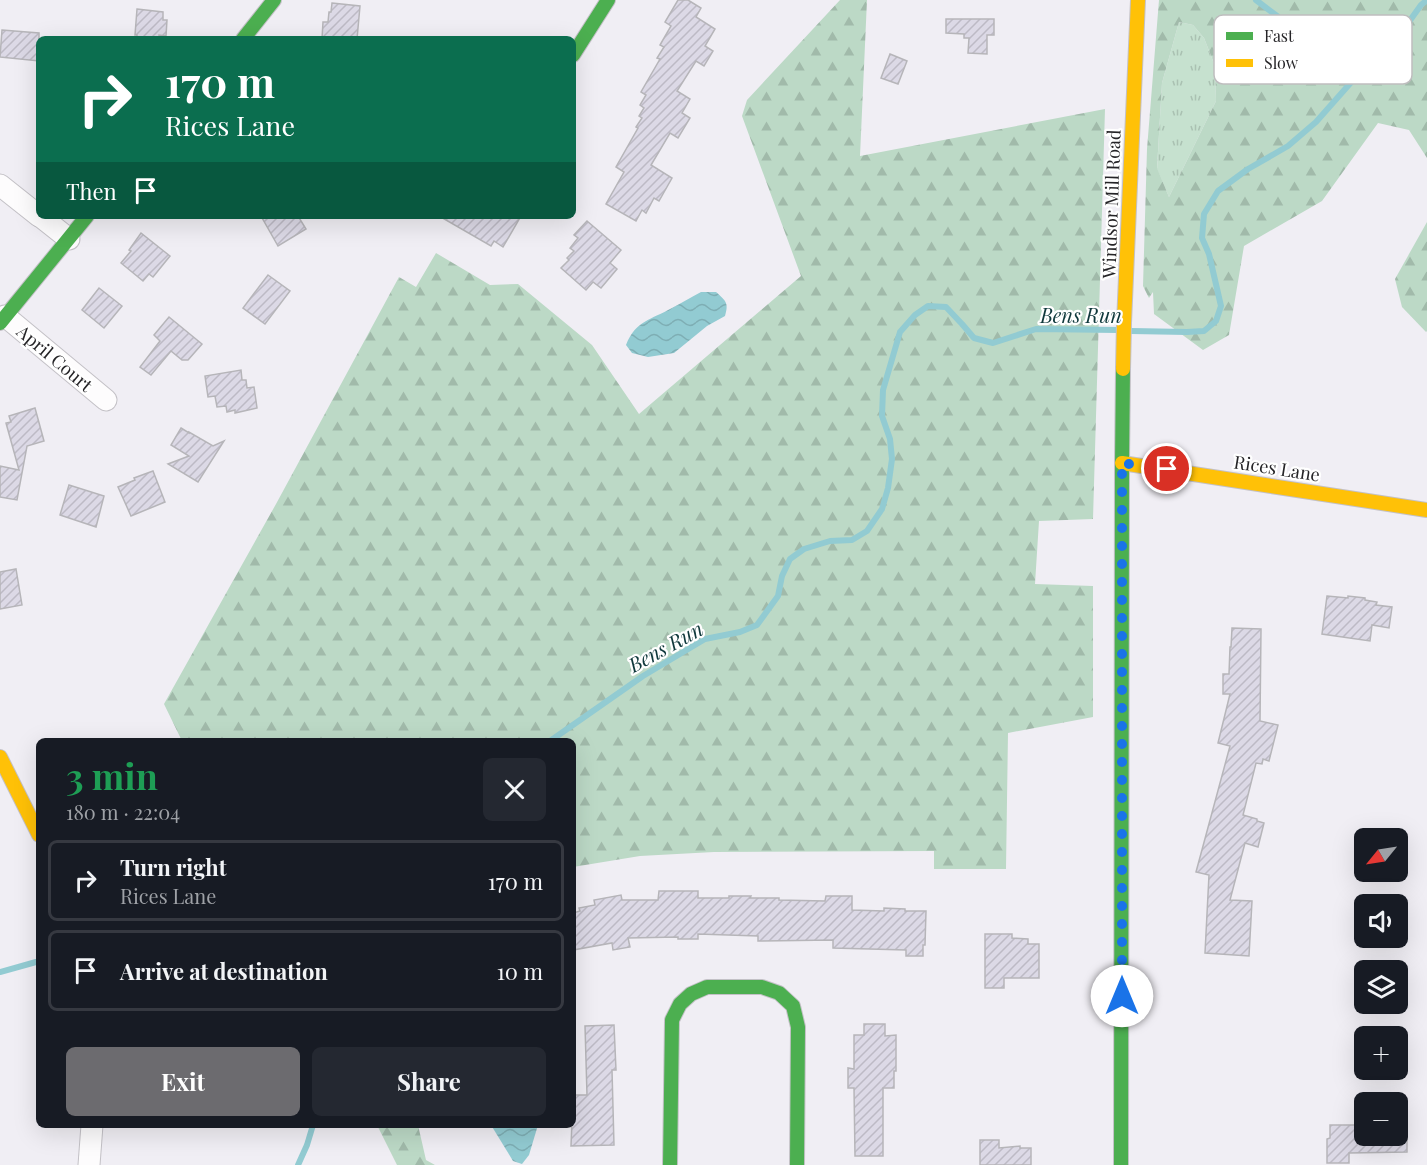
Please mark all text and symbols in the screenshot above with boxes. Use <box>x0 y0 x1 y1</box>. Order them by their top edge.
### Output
legend <box>1214 15 1412 84</box>
text: Fast <box>1264 25 1294 46</box>
text: Slow <box>1264 52 1299 73</box>
text: 170 m <box>165 53 275 109</box>
icon: right <box>66 60 144 138</box>
text: Rices Lane <box>165 107 295 143</box>
street label: Windsor Mill Road <box>1096 129 1126 280</box>
icon: arrive <box>129 174 162 207</box>
text: Then <box>66 176 117 206</box>
water label: Bens Run <box>1039 301 1122 328</box>
street label: April Court <box>11 319 98 397</box>
pin <box>1141 443 1192 494</box>
street label: Rices Lane <box>1232 449 1322 487</box>
icon: arrive <box>1150 452 1183 485</box>
water label: Bens Run <box>622 614 707 678</box>
text: 3 min <box>66 751 158 799</box>
button: close <box>483 758 546 821</box>
text: 180 m · 22:04 <box>66 798 180 825</box>
north arrow <box>1354 828 1408 882</box>
map controls <box>1354 828 1408 1146</box>
text: Turn right <box>120 852 226 882</box>
icon: right <box>69 864 102 897</box>
text: 170 m <box>488 866 543 896</box>
text: Rices Lane <box>120 882 216 909</box>
button: sound <box>1354 894 1408 948</box>
icon: arrive <box>69 954 102 987</box>
text: Arrive at destination <box>120 956 328 986</box>
text: 10 m <box>497 956 543 986</box>
button: layers <box>1354 960 1408 1014</box>
position arrow <box>1090 964 1154 1028</box>
button: + <box>1354 1026 1408 1080</box>
button: Exit <box>66 1047 300 1116</box>
button: Share <box>312 1047 546 1116</box>
button: − <box>1354 1092 1408 1146</box>

